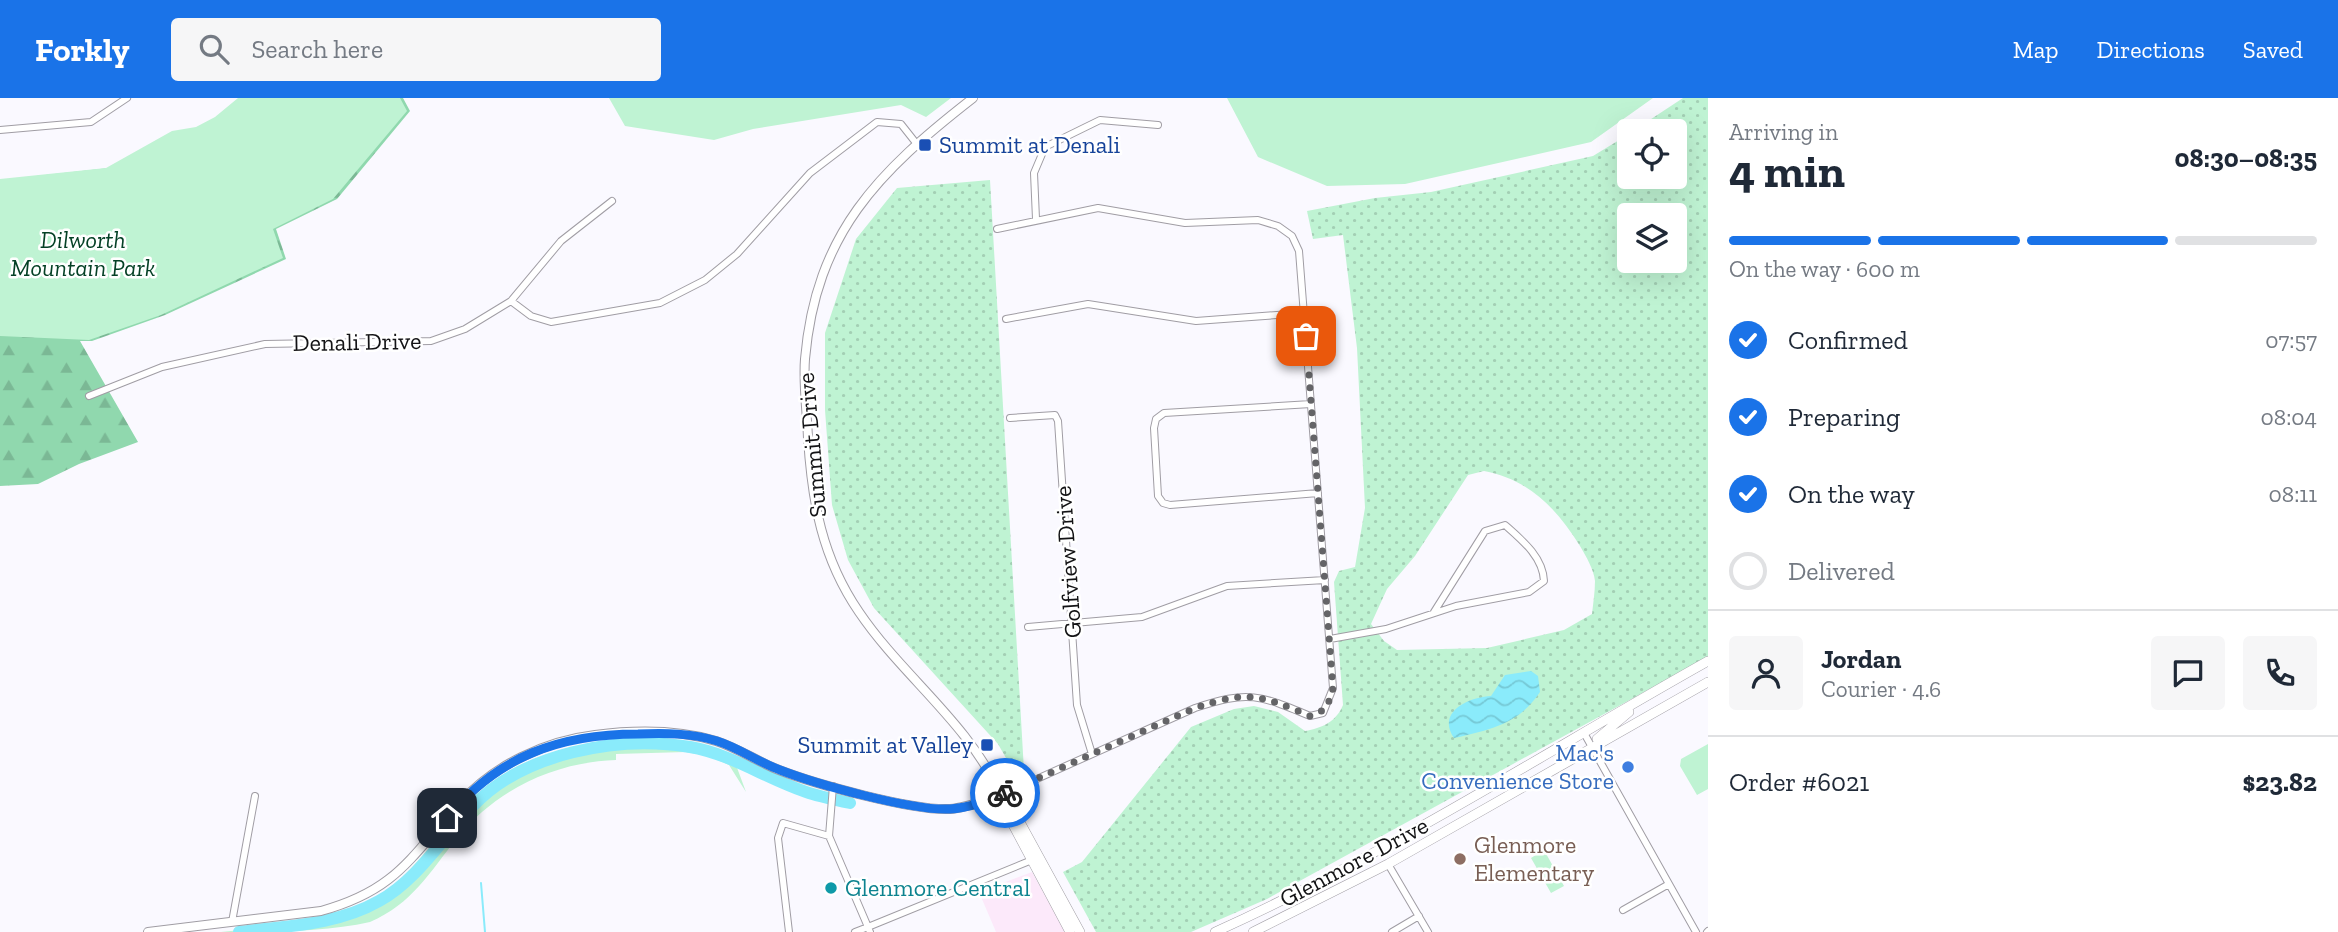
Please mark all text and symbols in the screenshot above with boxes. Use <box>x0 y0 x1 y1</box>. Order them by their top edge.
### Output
search box <box>171 18 661 81</box>
text: Forkly <box>35 30 129 69</box>
icon: search <box>195 30 233 68</box>
text: Search here <box>251 33 383 65</box>
text: Map <box>2013 35 2059 64</box>
text: Directions <box>2097 35 2205 64</box>
text: Saved <box>2243 35 2303 64</box>
text: Arriving in <box>1729 118 1838 146</box>
map controls <box>1617 119 1687 273</box>
button: locate <box>1617 119 1687 189</box>
place label: Summit at Denali <box>939 130 1121 159</box>
marker: Summit at Denali <box>917 137 933 153</box>
text: 08:30–08:35 <box>2175 142 2317 174</box>
text: 4 min <box>1729 144 1845 199</box>
button: layers <box>1617 203 1687 273</box>
park label: Dilworth Mountain Park <box>11 225 156 282</box>
text: On the way · 600 m <box>1729 255 1920 283</box>
pin <box>1276 306 1336 366</box>
icon: bag <box>1287 317 1325 355</box>
icon: check <box>1729 321 1767 359</box>
text: Confirmed <box>1788 324 1908 356</box>
street label: Denali Drive <box>292 326 422 357</box>
text: 07:57 <box>2265 326 2317 354</box>
street label: Summit Drive <box>791 371 832 519</box>
icon: check <box>1729 398 1767 436</box>
text: Preparing <box>1788 401 1900 433</box>
text: 08:04 <box>2261 403 2317 431</box>
icon: check <box>1729 475 1767 513</box>
text: On the way <box>1788 478 1915 510</box>
text: 08:11 <box>2269 480 2317 508</box>
street label: Golfview Drive <box>1048 485 1087 639</box>
text: Delivered <box>1788 555 1895 587</box>
button: person <box>1729 636 1803 710</box>
button: chat <box>2151 636 2225 710</box>
button: phone <box>2243 636 2317 710</box>
text: Jordan <box>1821 643 1901 675</box>
text: Courier · 4.6 <box>1821 675 1941 703</box>
place label: Summit at Valley <box>798 730 974 759</box>
marker: Summit at Valley <box>979 737 995 753</box>
place label: Mac's Convenience Store <box>1421 738 1614 795</box>
courier <box>970 758 1040 828</box>
marker: Mac's Convenience Store <box>1620 759 1636 775</box>
text: Order #6021 <box>1729 766 1869 798</box>
text: $23.82 <box>2243 766 2317 798</box>
icon: bike <box>986 774 1024 812</box>
pin <box>417 788 477 848</box>
icon: home <box>428 799 466 837</box>
street label: Glenmore Drive <box>1274 810 1433 913</box>
place label: Glenmore Elementary <box>1474 830 1595 887</box>
marker: Glenmore Elementary <box>1452 851 1468 867</box>
place label: Glenmore Central <box>845 873 1030 902</box>
marker: Glenmore Central <box>823 880 839 896</box>

